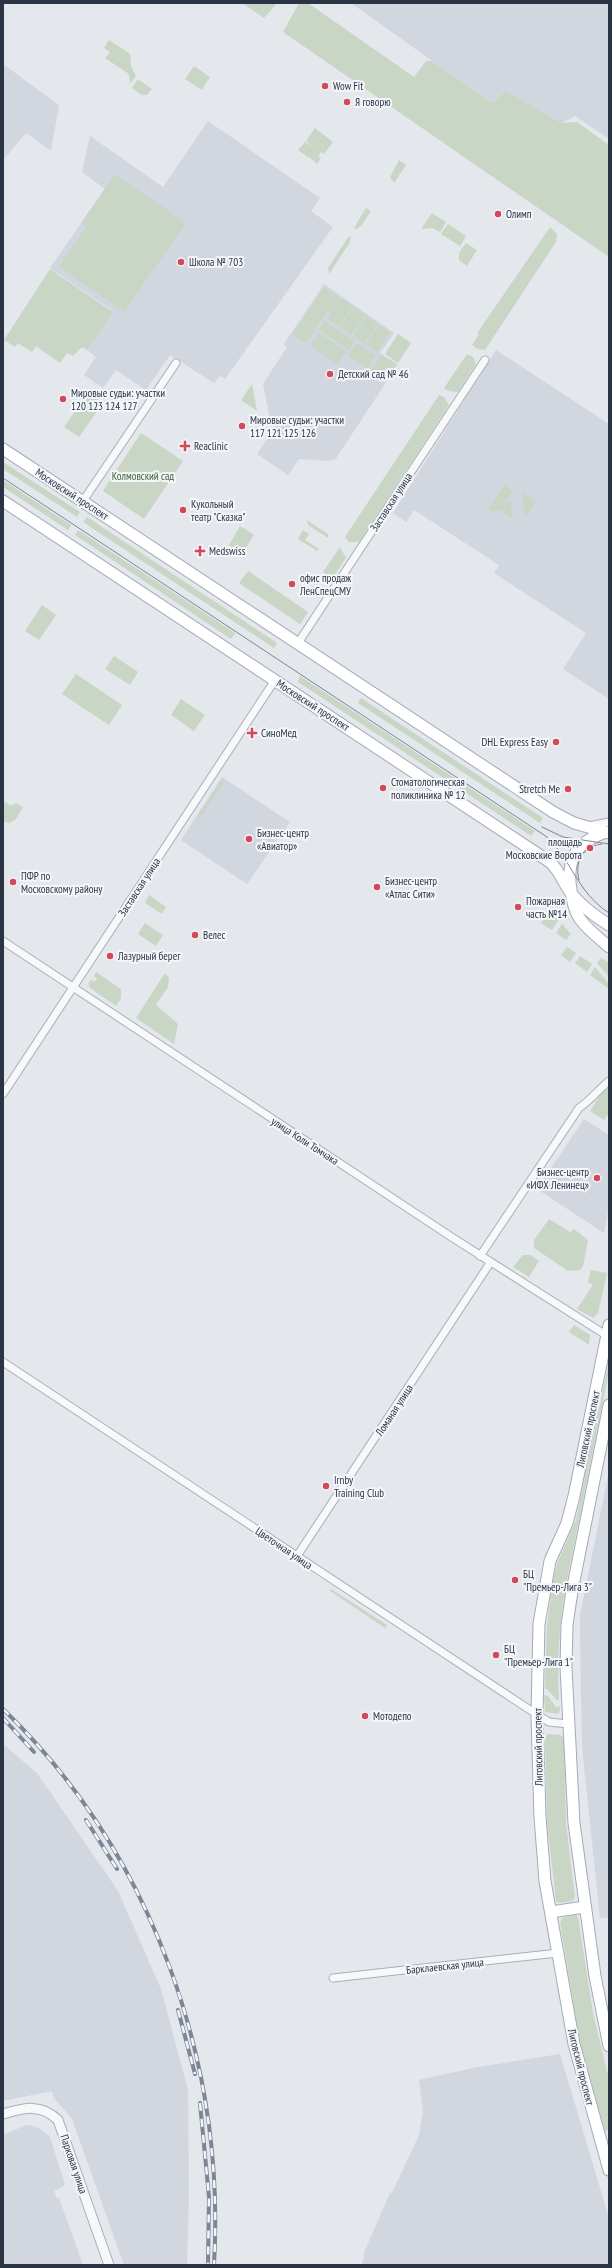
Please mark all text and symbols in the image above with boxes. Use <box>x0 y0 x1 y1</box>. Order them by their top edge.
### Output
place label: Wow Fit <box>333 79 363 93</box>
marker: Wow Fit <box>320 81 330 91</box>
place label: Я говорю <box>355 95 391 109</box>
marker: Я говорю <box>342 97 352 107</box>
place label: Олимп <box>506 207 532 221</box>
marker: Олимп <box>493 209 503 219</box>
place label: Школа № 703 <box>189 255 243 269</box>
marker: Школа № 703 <box>176 257 186 267</box>
place label: Детский сад № 46 <box>338 367 409 381</box>
marker: Детский сад № 46 <box>325 369 335 379</box>
place label: Мировые судьи: участки 120 123 124 127 <box>71 386 165 413</box>
marker: Мировые судьи: участки 120 123 124 127 <box>58 394 68 404</box>
place label: Мировые судьи: участки 117 121 125 126 <box>250 413 344 440</box>
marker: Мировые судьи: участки 117 121 125 126 <box>237 421 247 431</box>
place label: Reaclinic <box>194 439 228 453</box>
marker: Reaclinic <box>179 440 191 452</box>
street label: Московский проспект <box>33 465 112 523</box>
park label: Колмовский сад <box>112 469 174 483</box>
street label: Заставская улица <box>367 470 415 534</box>
place label: Кукольный театр "Сказка" <box>191 497 246 524</box>
marker: Кукольный театр "Сказка" <box>178 505 188 515</box>
place label: Medswiss <box>209 544 246 558</box>
marker: Medswiss <box>194 545 206 557</box>
place label: офис продаж ЛенСпецСМУ <box>299 571 351 598</box>
marker: офис продаж ЛенСпецСМУ <box>287 579 297 589</box>
street label: Московский проспект <box>274 676 353 734</box>
place label: СиноМед <box>261 726 297 740</box>
marker: СиноМед <box>246 727 258 739</box>
place label: DHL Express Easy <box>481 735 549 749</box>
marker: DHL Express Easy <box>551 737 561 747</box>
place label: Стоматологическая поликлиника № 12 <box>391 775 465 802</box>
place label: Stretch Me <box>519 782 560 796</box>
marker: Стоматологическая поликлиника № 12 <box>378 783 388 793</box>
marker: Stretch Me <box>563 784 573 794</box>
place label: Бизнес-центр «Авиатор» <box>257 826 309 853</box>
marker: Бизнес-центр «Авиатор» <box>244 834 254 844</box>
place label: площадь Московские Ворота <box>506 835 582 862</box>
marker: площадь Московские Ворота <box>585 843 595 853</box>
street label: Заставская улица <box>115 855 163 919</box>
place label: ПФР по Московскому району <box>21 869 103 896</box>
place label: Бизнес-центр «Атлас Сити» <box>385 874 437 901</box>
marker: ПФР по Московскому району <box>8 877 18 887</box>
marker: Бизнес-центр «Атлас Сити» <box>372 882 382 892</box>
place label: Пожарная часть №14 <box>526 894 567 921</box>
marker: Пожарная часть №14 <box>513 902 523 912</box>
place label: Велес <box>203 928 225 942</box>
marker: Велес <box>190 930 200 940</box>
place label: Лазурный берег <box>117 949 181 963</box>
marker: Лазурный берег <box>105 951 115 961</box>
street label: улица Коли Томчака <box>269 1114 341 1168</box>
place label: Бизнес-центр «ИФХ Ленинец» <box>526 1165 589 1192</box>
marker: Бизнес-центр «ИФХ Ленинец» <box>592 1173 602 1183</box>
street label: Ломаная улица <box>372 1382 416 1439</box>
street label: Лиговский проспект <box>573 1389 603 1470</box>
place label: Irnby Training Club <box>334 1473 384 1500</box>
marker: Irnby Training Club <box>321 1481 331 1491</box>
street label: Цветочная улица <box>253 1524 315 1572</box>
place label: БЦ "Премьер-Лига 3" <box>523 1567 592 1594</box>
marker: БЦ "Премьер-Лига 3" <box>510 1575 520 1585</box>
place label: БЦ "Премьер-Лига 1" <box>504 1642 573 1669</box>
marker: БЦ "Премьер-Лига 1" <box>491 1650 501 1660</box>
street label: Лиговский проспект <box>530 1707 546 1787</box>
place label: Мотодепо <box>373 1709 412 1723</box>
marker: Мотодепо <box>360 1711 370 1721</box>
street label: Барклаевская улица <box>405 1955 485 1977</box>
street label: Лиговский проспект <box>565 2026 597 2107</box>
street label: Парковая улица <box>57 2132 91 2196</box>

